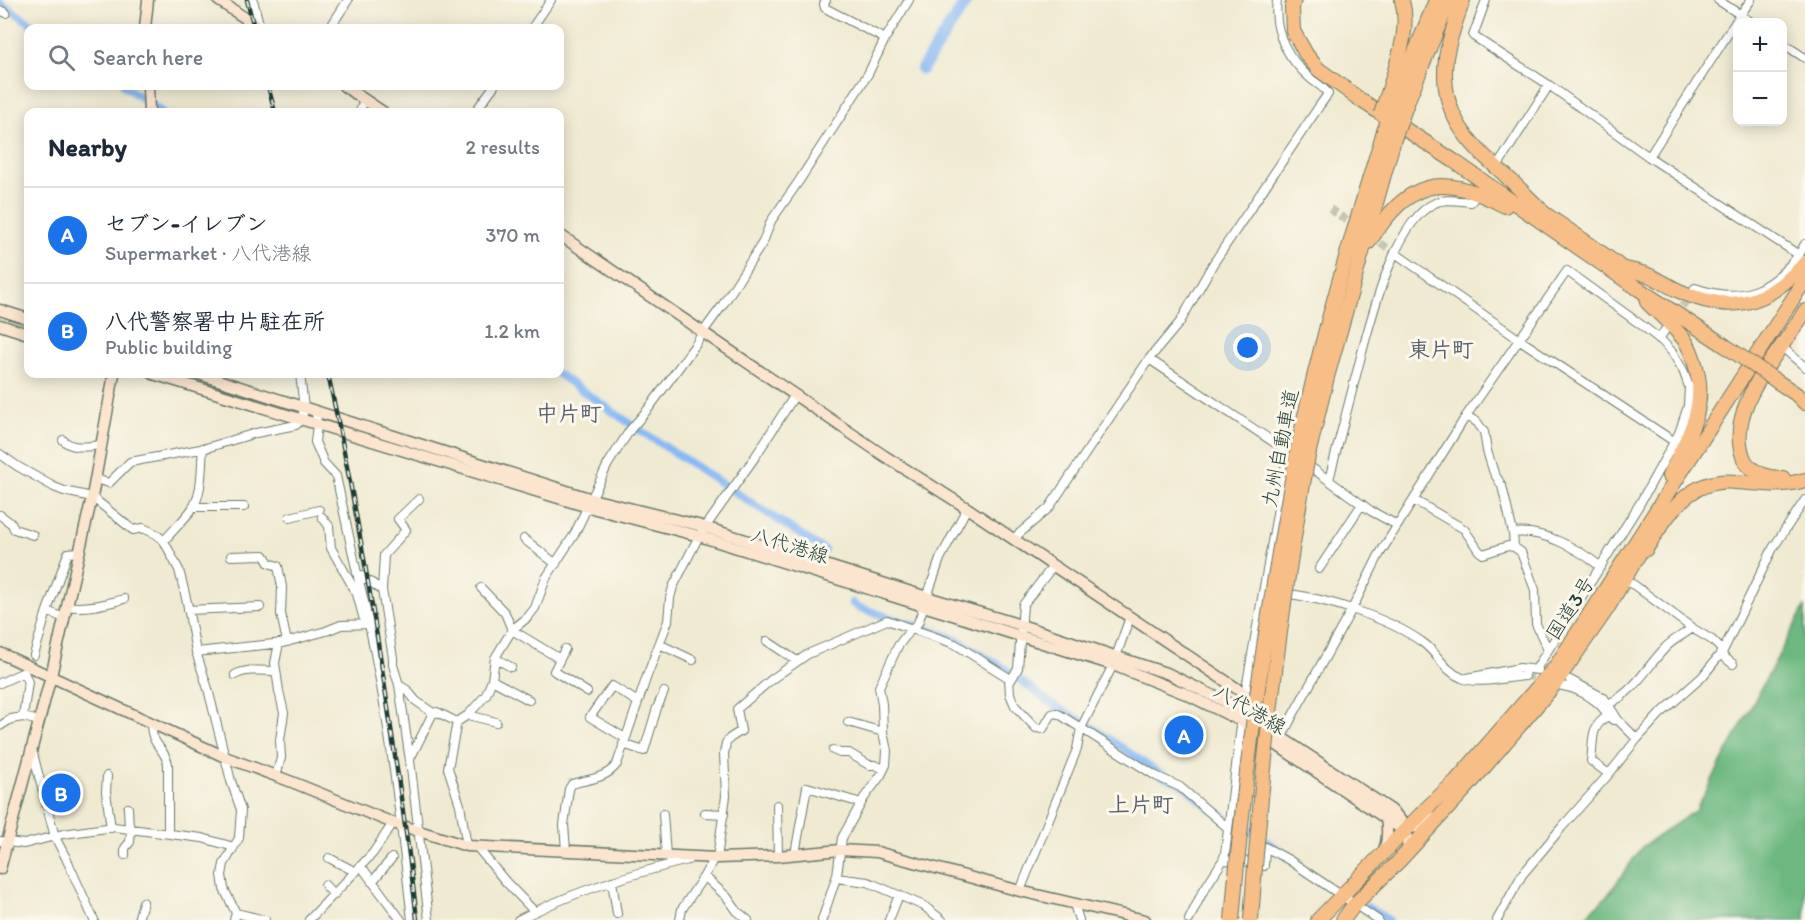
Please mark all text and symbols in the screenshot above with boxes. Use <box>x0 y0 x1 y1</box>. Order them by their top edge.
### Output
map controls <box>1733 18 1787 126</box>
button: + <box>1733 18 1787 72</box>
search box <box>24 24 564 90</box>
icon: search <box>45 41 78 74</box>
text: Search here <box>93 44 203 71</box>
button: − <box>1733 72 1787 126</box>
text: Nearby <box>48 131 127 163</box>
text: 2 results <box>466 135 540 159</box>
text: セブン-イレブン <box>105 210 268 237</box>
text: A <box>61 223 74 247</box>
text: 370 m <box>486 223 540 247</box>
text: Supermarket · 八代港線 <box>105 241 311 265</box>
text: 八代警察署中片駐在所 <box>105 308 325 335</box>
text: B <box>61 319 74 343</box>
text: 1.2 km <box>484 319 540 343</box>
your location <box>1233 333 1262 362</box>
text: Public building <box>105 335 232 359</box>
district label: 東片町 <box>1408 336 1474 363</box>
street label: 九州自動車道 <box>1257 387 1303 509</box>
district label: 中片町 <box>536 400 602 427</box>
street label: 八代港線 <box>748 522 832 568</box>
street label: 国道3号 <box>1541 572 1599 644</box>
street label: 八代港線 <box>1209 679 1291 739</box>
pin: A <box>1164 712 1204 758</box>
pin: B <box>42 770 80 816</box>
district label: 上片町 <box>1108 791 1174 818</box>

